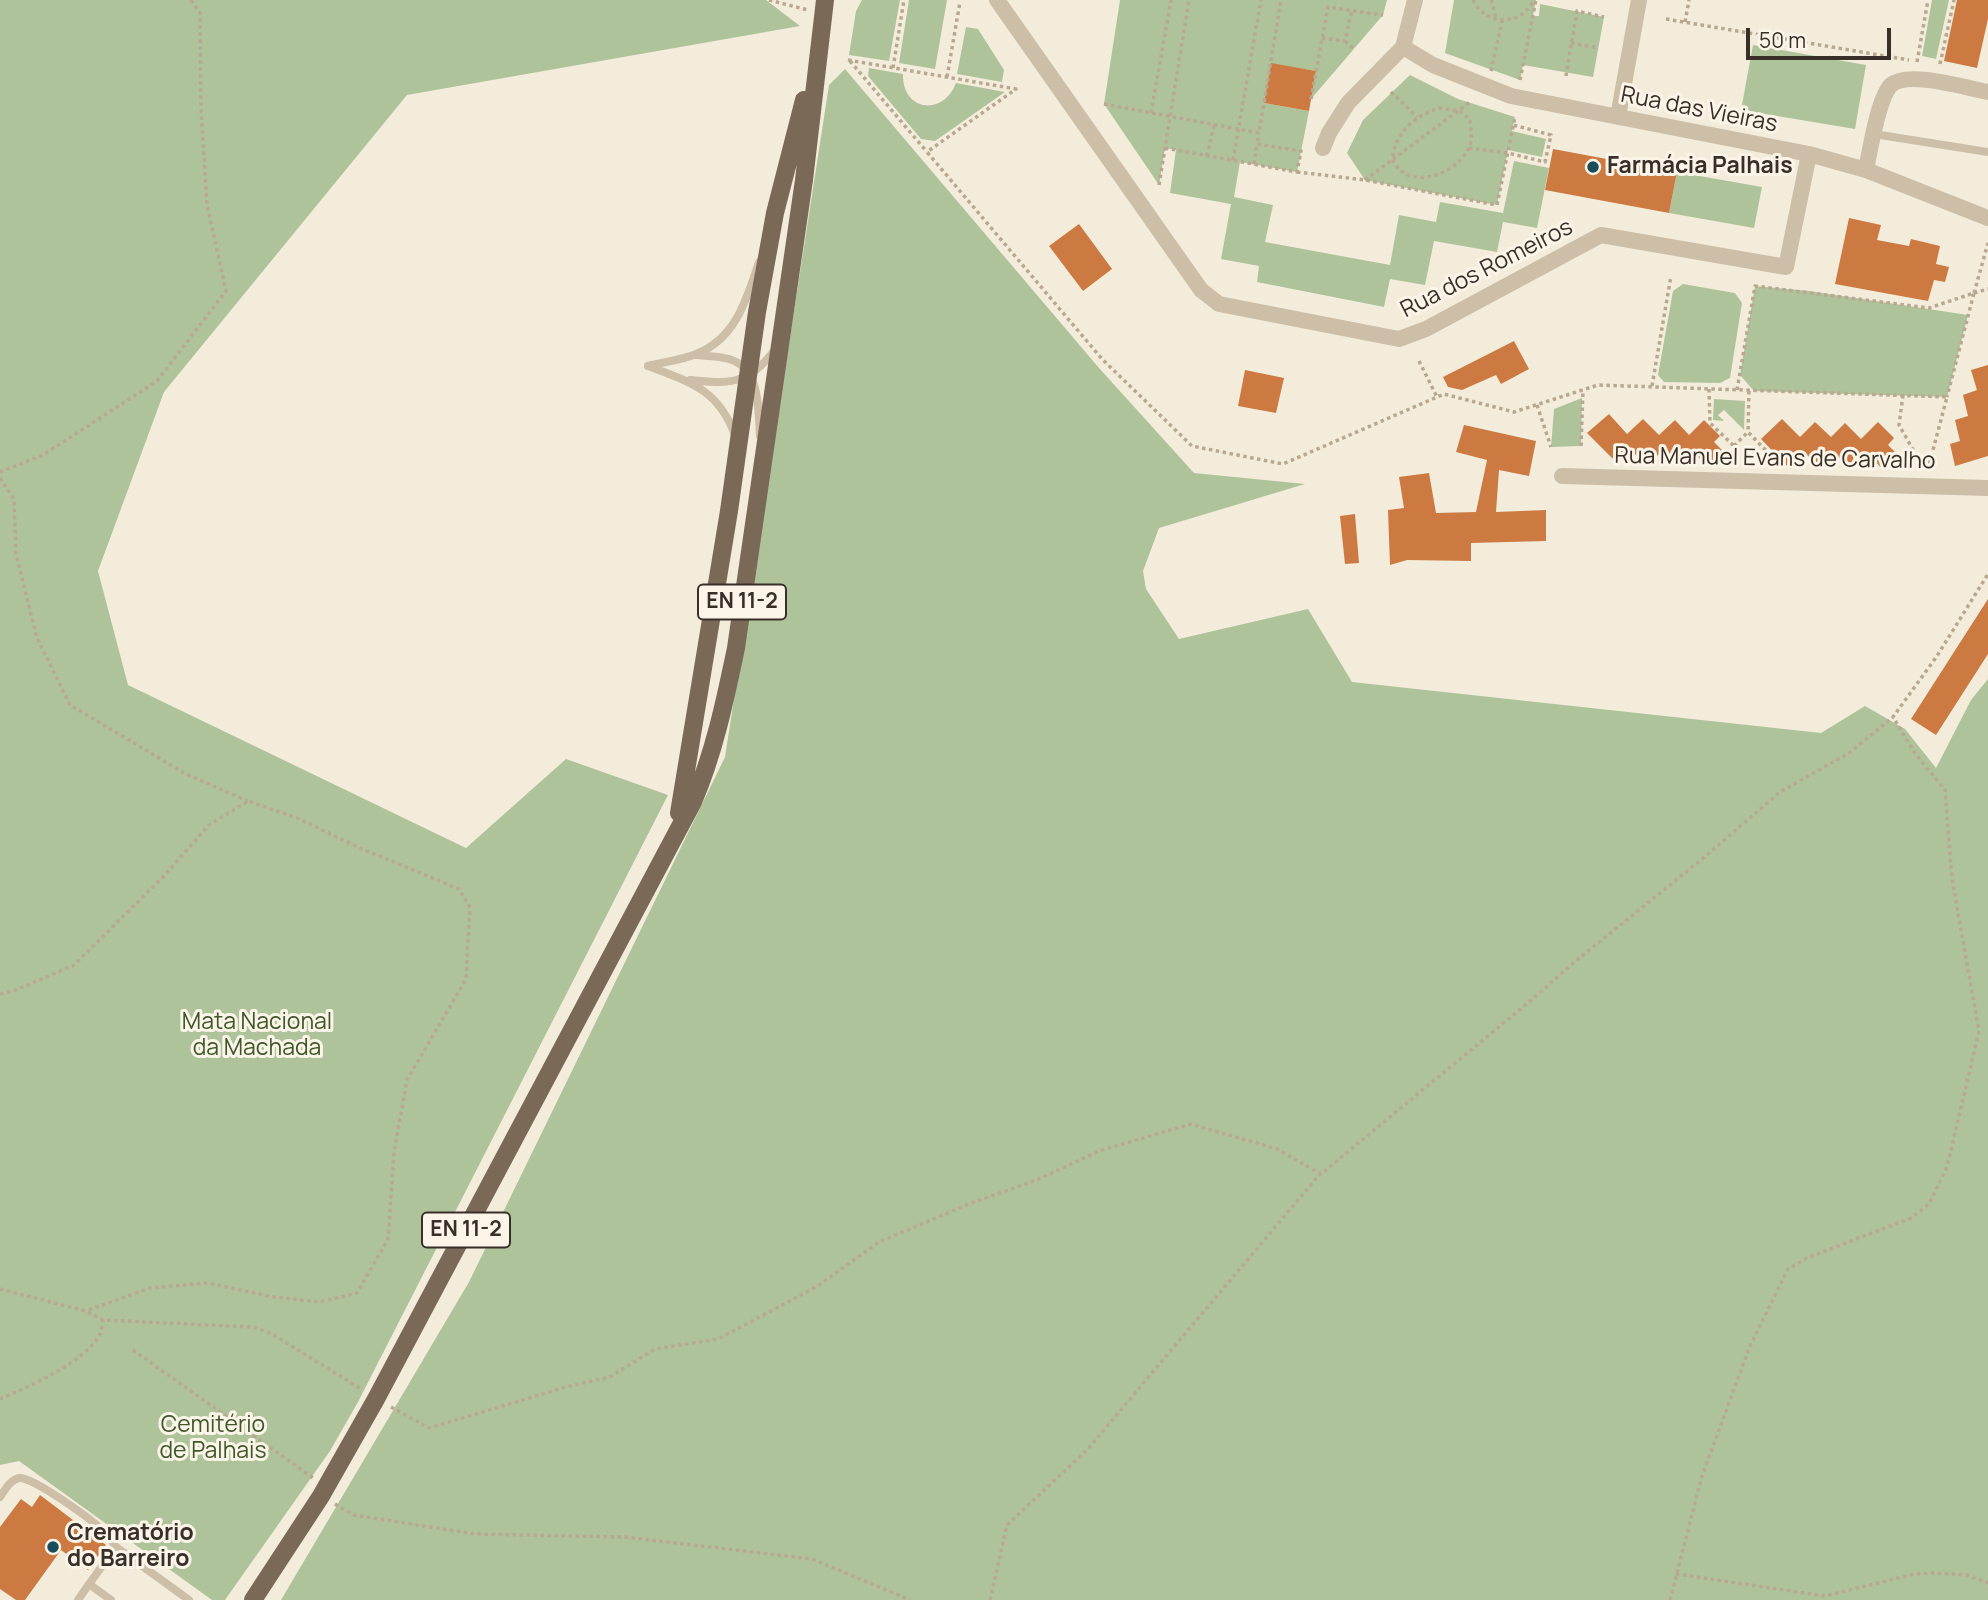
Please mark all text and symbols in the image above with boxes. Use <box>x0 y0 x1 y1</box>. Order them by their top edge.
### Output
scale bar <box>1750 14 1895 58</box>
text: 50 m <box>1759 26 1806 54</box>
street label: Rua das Vieiras <box>1618 81 1780 139</box>
place label: Farmácia Palhais <box>1607 153 1793 181</box>
marker: Farmácia Palhais <box>1585 159 1601 175</box>
street label: Rua dos Romeiros <box>1396 214 1578 324</box>
street label: Rua Manuel Evans de Carvalho <box>1614 442 1936 476</box>
road number: EN 11-2 <box>698 584 786 620</box>
park label: Mata Nacional da Machada <box>182 1009 332 1063</box>
road number: EN 11-2 <box>422 1212 510 1248</box>
park label: Cemitério de Palhais <box>159 1412 267 1466</box>
place label: Crematório do Barreiro <box>67 1520 194 1574</box>
marker: Crematório do Barreiro <box>45 1539 61 1555</box>

